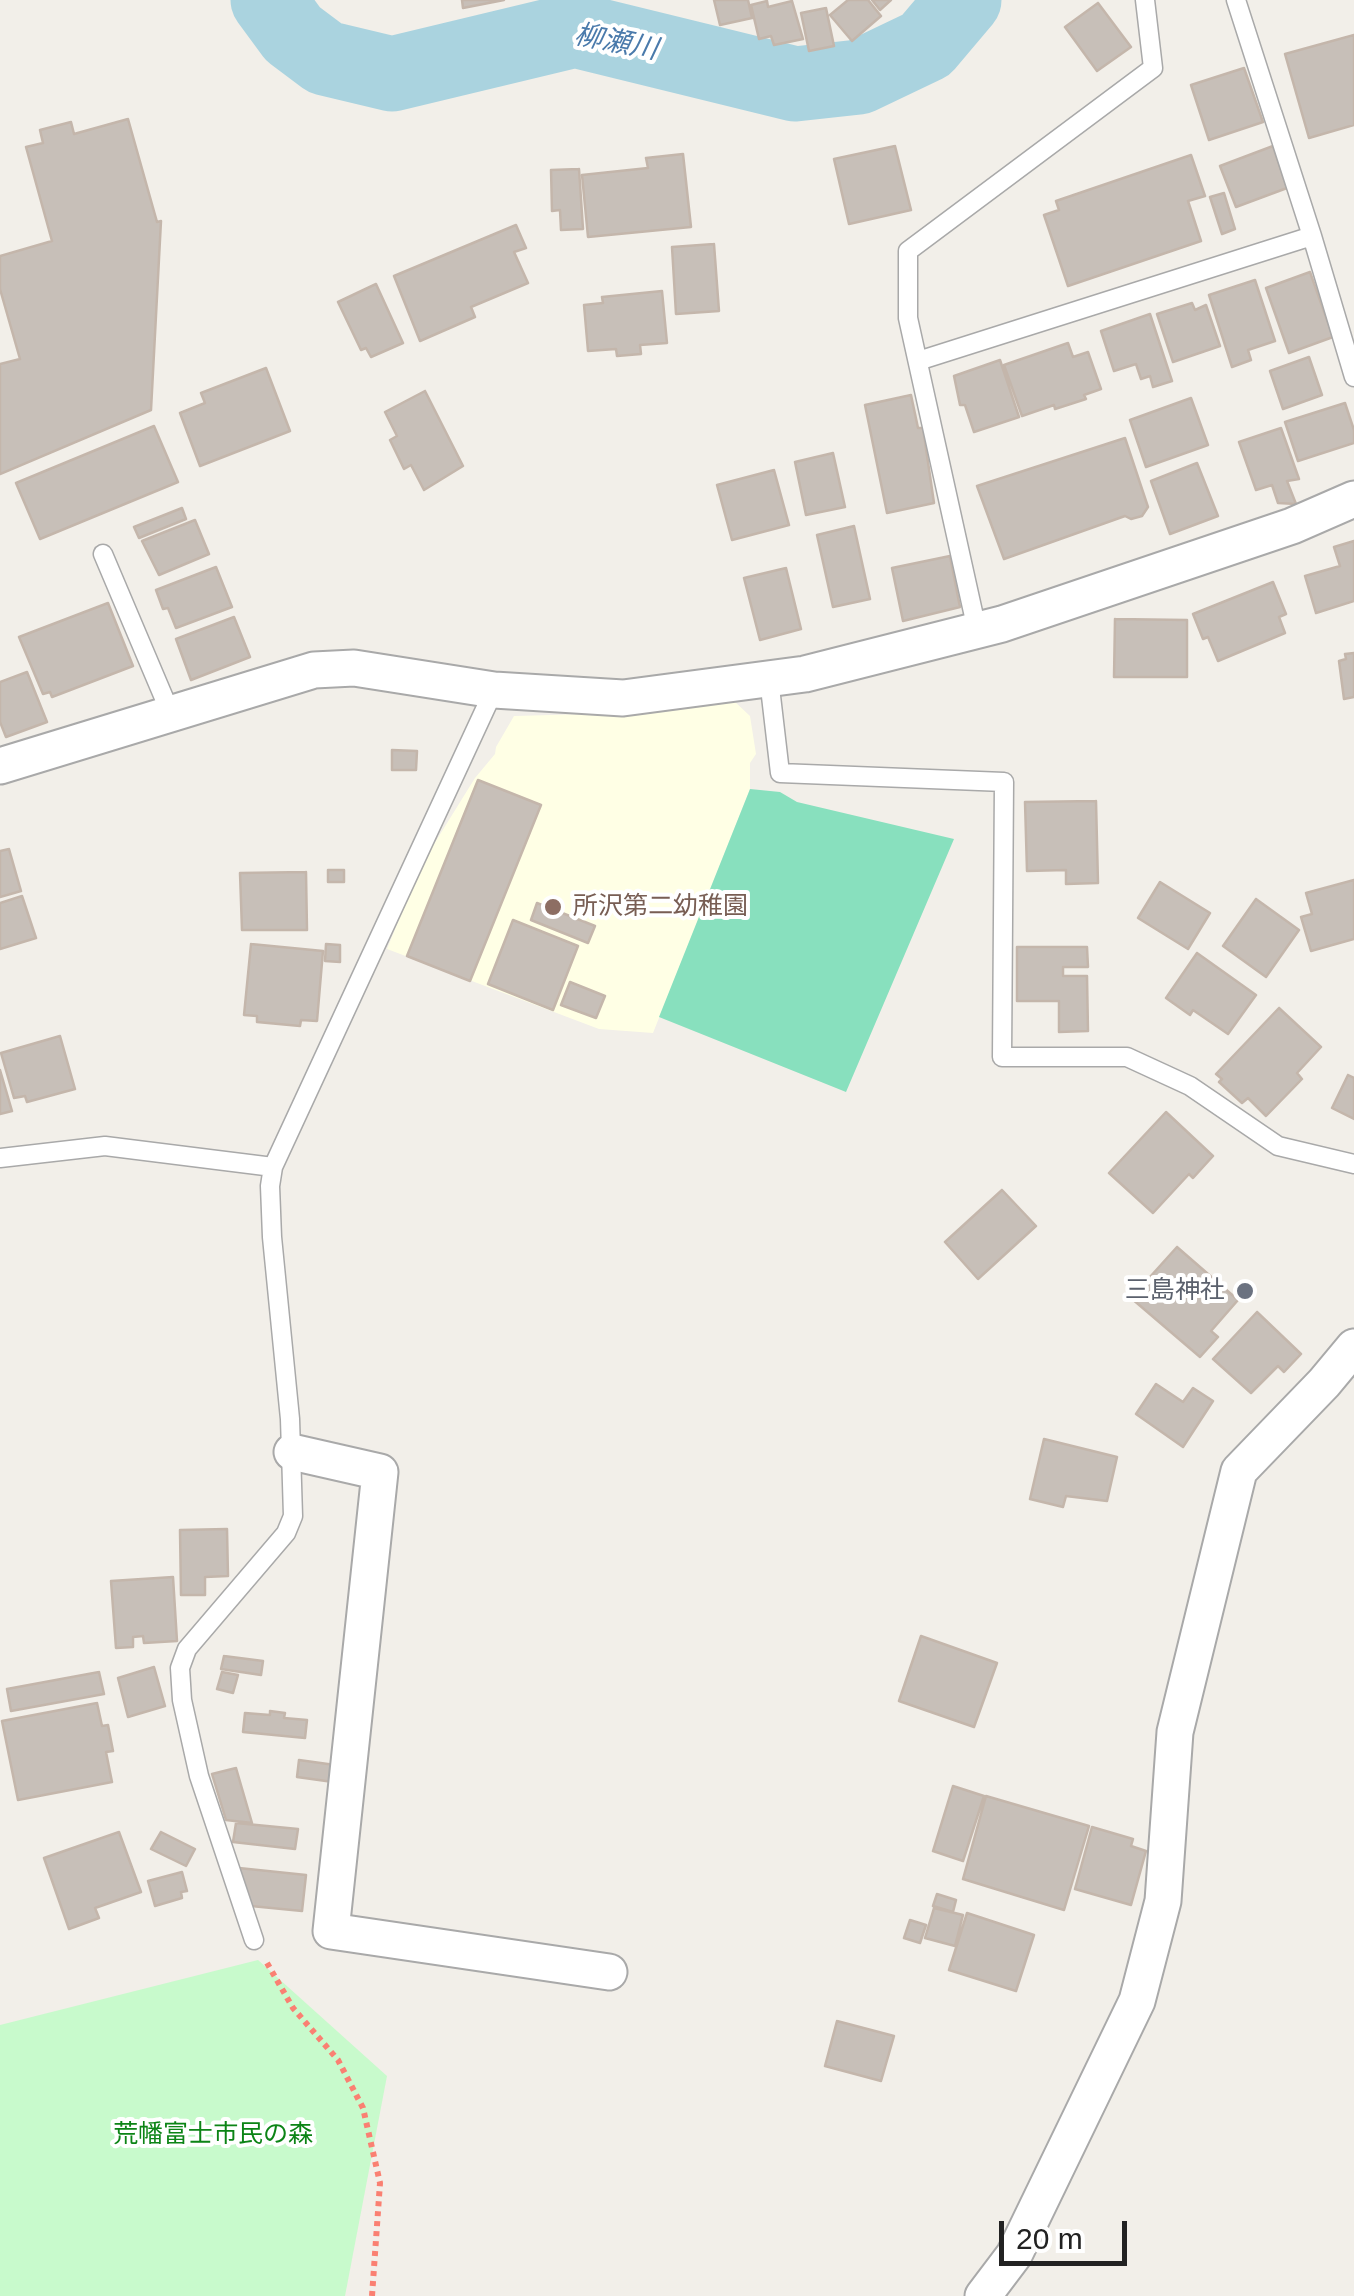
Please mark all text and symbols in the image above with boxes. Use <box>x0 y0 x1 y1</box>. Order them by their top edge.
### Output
water label: 柳瀬川 <box>572 18 660 68</box>
place label: 所沢第二幼稚園 <box>573 892 748 922</box>
marker: 所沢第二幼稚園 <box>542 896 564 918</box>
place label: 三島神社 <box>1125 1276 1225 1306</box>
marker: 三島神社 <box>1234 1280 1256 1302</box>
park label: 荒幡富士市民の森 <box>113 2120 313 2150</box>
scale bar <box>1004 2201 1132 2263</box>
text: 20 m <box>1016 2222 1083 2255</box>

